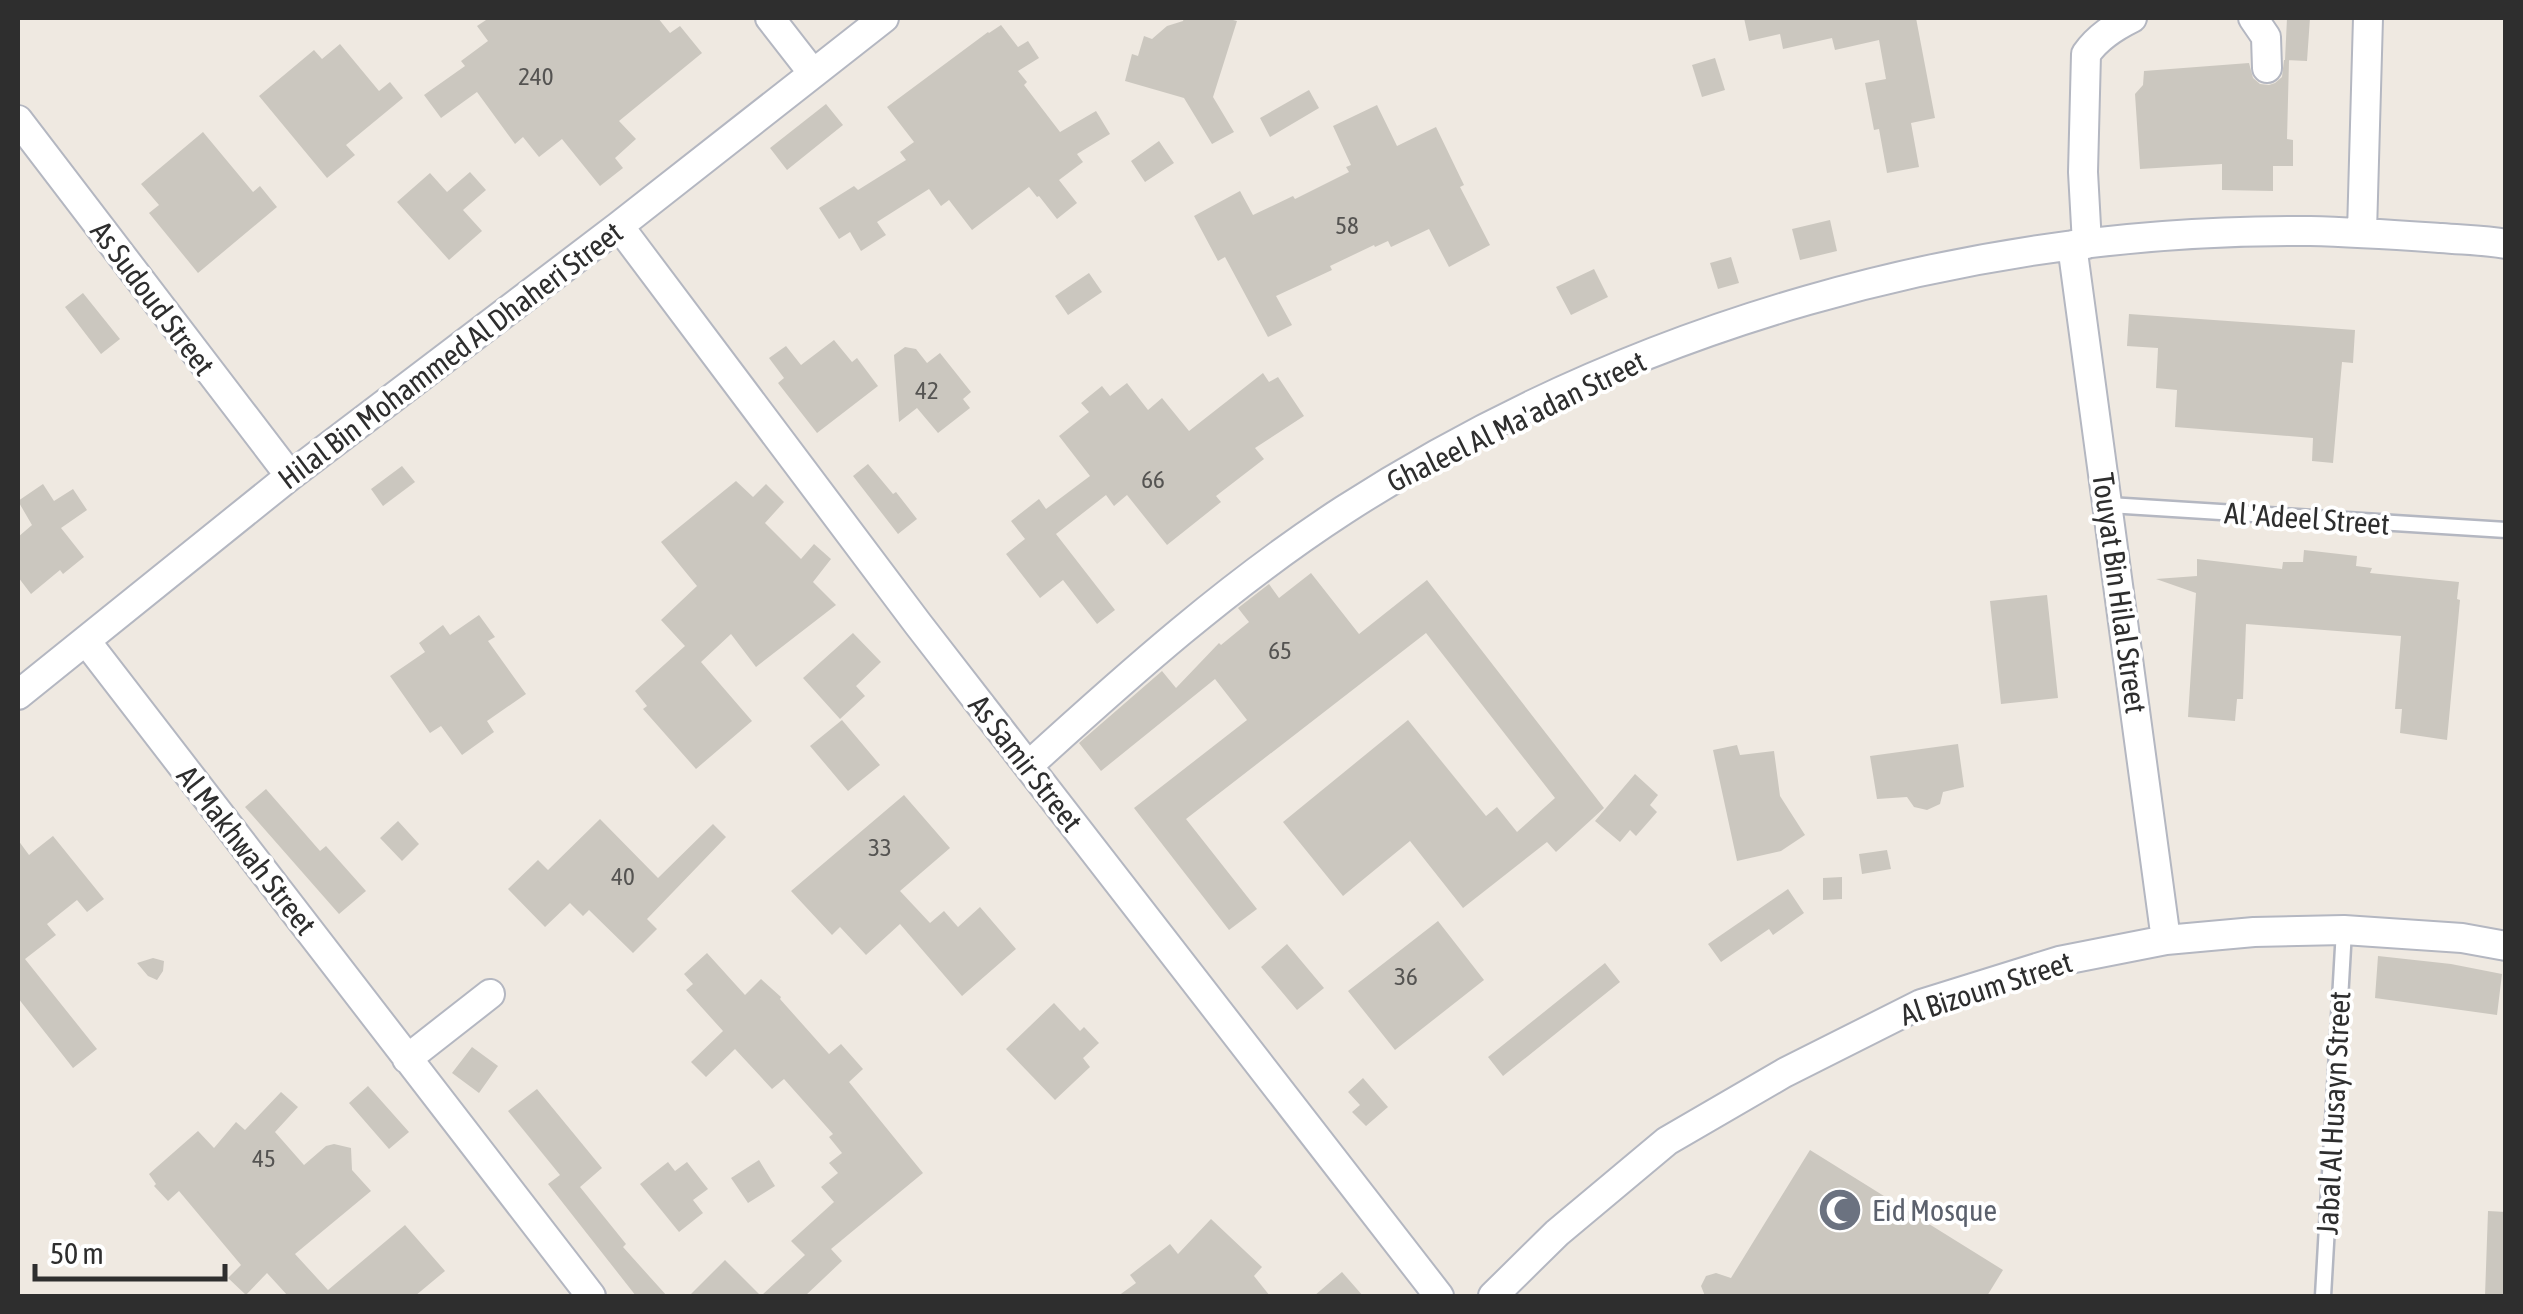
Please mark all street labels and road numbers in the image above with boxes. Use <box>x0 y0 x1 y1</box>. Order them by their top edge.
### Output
street label: As Sudoud Street <box>84 215 222 381</box>
street label: Hilal Bin Mohammed Al Dhaheri Street <box>271 215 629 495</box>
street label: Ghaleel Al Ma'adan Street <box>1381 344 1651 498</box>
street label: Touyat Bin Hilal Street <box>2086 471 2154 715</box>
street label: Al 'Adeel Street <box>2223 495 2391 541</box>
street label: As Samir Street <box>962 688 1090 838</box>
street label: Al Makhwah Street <box>171 759 323 941</box>
street label: Al Bizoum Street <box>1896 944 2076 1032</box>
street label: Jabal Al Husayn Street <box>2310 990 2356 1236</box>

